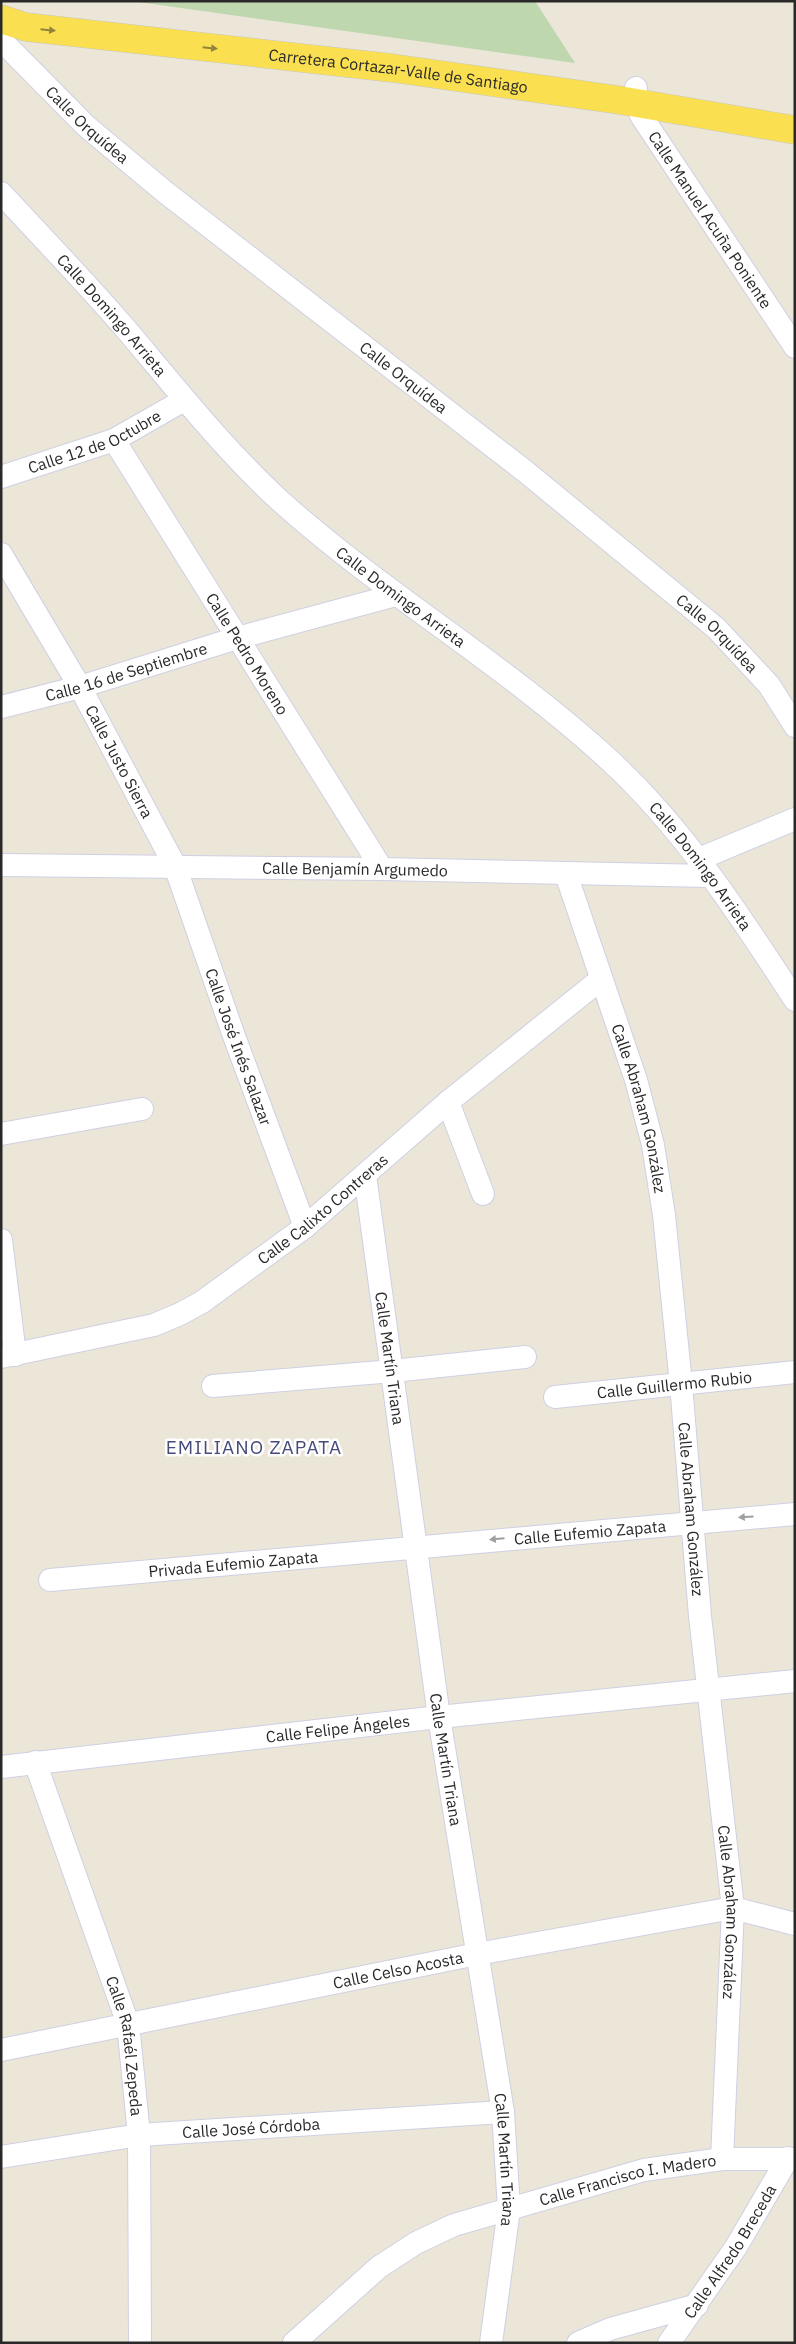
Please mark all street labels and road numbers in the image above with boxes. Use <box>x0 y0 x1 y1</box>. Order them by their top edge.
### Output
street label: Carretera Cortazar-Valle de Santiago <box>267 44 529 97</box>
street label: Calle Orquídea <box>42 81 133 168</box>
street label: Calle Manuel Acuña Poniente <box>644 127 777 312</box>
street label: Calle Domingo Arrieta <box>53 250 171 381</box>
street label: Calle Orquídea <box>356 337 452 418</box>
street label: Calle 12 de Octubre <box>25 405 165 478</box>
street label: Calle Domingo Arrieta <box>332 542 470 652</box>
street label: Calle Pedro Moreno <box>202 589 293 719</box>
street label: Calle Orquídea <box>672 590 763 677</box>
street label: Calle 16 de Septiembre <box>43 638 210 705</box>
street label: Calle Justo Sierra <box>81 701 158 822</box>
street label: Calle Domingo Arrieta <box>645 797 756 934</box>
street label: Calle Benjamín Argumedo <box>262 858 448 880</box>
street label: Calle José Inés Salazar <box>201 966 276 1128</box>
street label: Calle Abraham González <box>608 1021 670 1195</box>
street label: Calle Calixto Contreras <box>253 1149 392 1268</box>
street label: Calle Martín Triana <box>371 1290 409 1427</box>
street label: Calle Guillermo Rubio <box>596 1367 753 1403</box>
street label: Calle Abraham González <box>674 1421 708 1597</box>
street label: Calle Eufemio Zapata <box>513 1515 667 1549</box>
street label: Privada Eufemio Zapata <box>148 1546 319 1581</box>
street label: Calle Martín Triana <box>426 1692 467 1828</box>
street label: Calle Felipe Ángeles <box>265 1710 411 1747</box>
street label: Calle Abraham González <box>714 1824 743 2000</box>
street label: Calle Celso Acosta <box>331 1947 465 1993</box>
street label: Calle Rafaél Zepeda <box>102 1973 147 2117</box>
street label: Calle Martín Triana <box>490 2091 519 2228</box>
street label: Calle José Córdoba <box>182 2114 321 2142</box>
street label: Calle Francisco I. Madero <box>537 2150 717 2210</box>
street label: Calle Alfredo Breceda <box>679 2180 781 2322</box>

